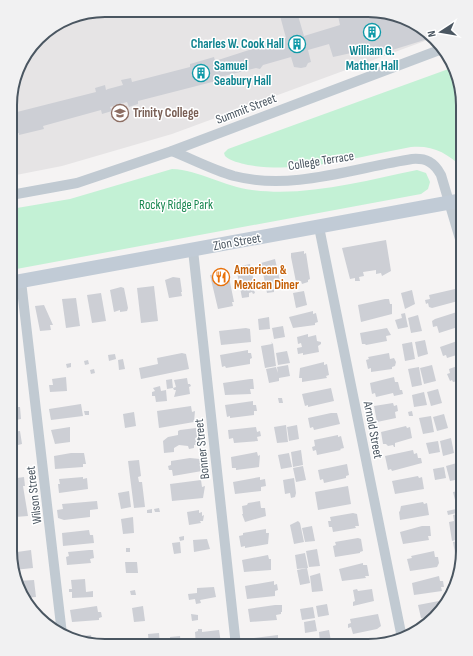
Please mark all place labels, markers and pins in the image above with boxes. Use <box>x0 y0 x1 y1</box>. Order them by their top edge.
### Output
building icon: William G. Mather Hall <box>362 22 382 42</box>
building icon: Charles W. Cook Hall <box>287 34 307 54</box>
place label: Charles W. Cook Hall <box>191 36 284 52</box>
place label: William G. Mather Hall <box>346 43 399 74</box>
place label: Samuel Seabury Hall <box>214 58 272 89</box>
building icon: Samuel Seabury Hall <box>191 63 211 83</box>
school or university icon: Trinity College <box>110 103 130 123</box>
place label: Trinity College <box>133 105 199 121</box>
place label: American & Mexican Diner <box>233 262 299 293</box>
restaurant icon: American & Mexican Diner <box>211 267 231 287</box>

